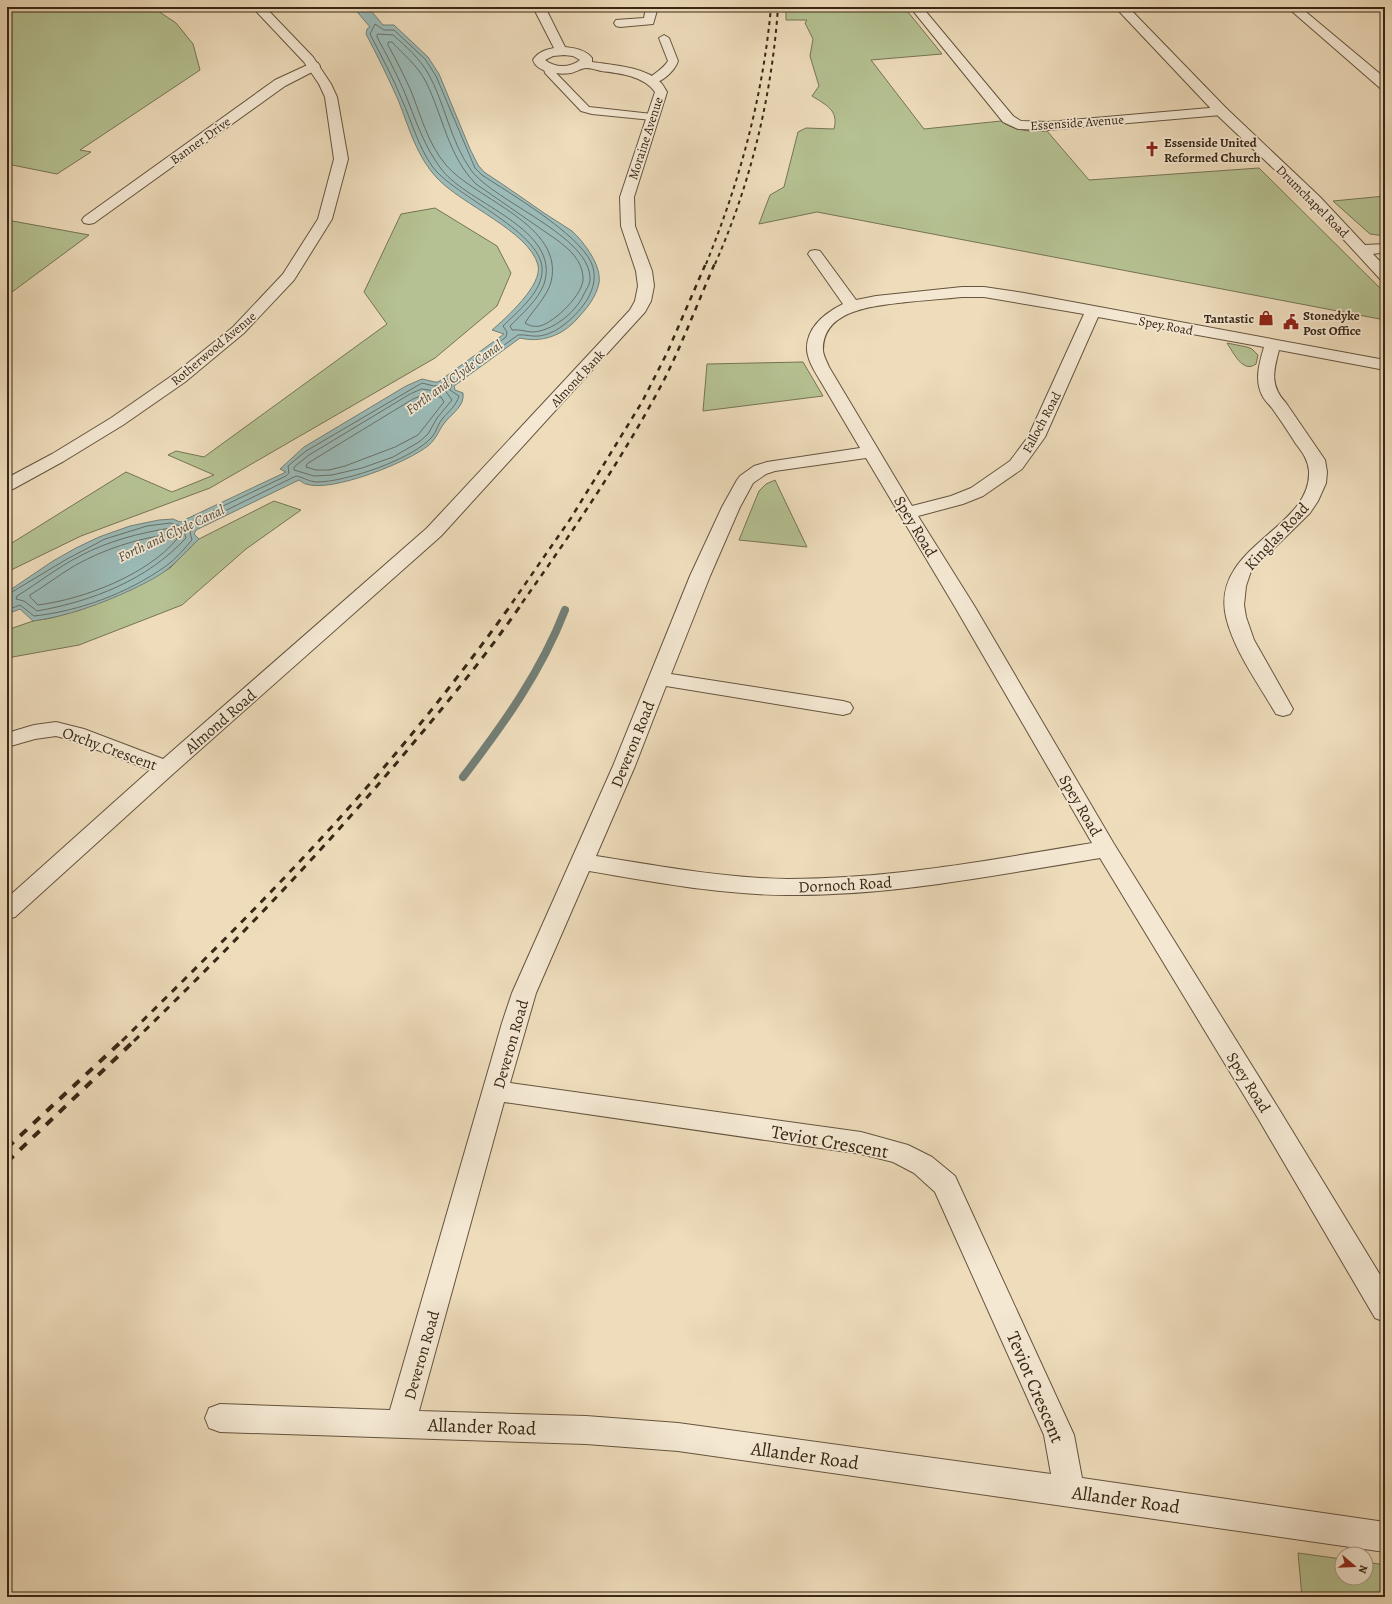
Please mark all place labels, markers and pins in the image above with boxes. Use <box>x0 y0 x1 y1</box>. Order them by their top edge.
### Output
place label: Essenside United Reformed Church <box>1164 134 1261 166</box>
church icon: Essenside United Reformed Church <box>1143 140 1161 158</box>
place label: Stonedyke Post Office <box>1303 307 1361 339</box>
shop icon: Tantastic <box>1257 309 1275 327</box>
place label: Tantastic <box>1204 310 1254 327</box>
public building icon: Stonedyke Post Office <box>1282 313 1300 331</box>

